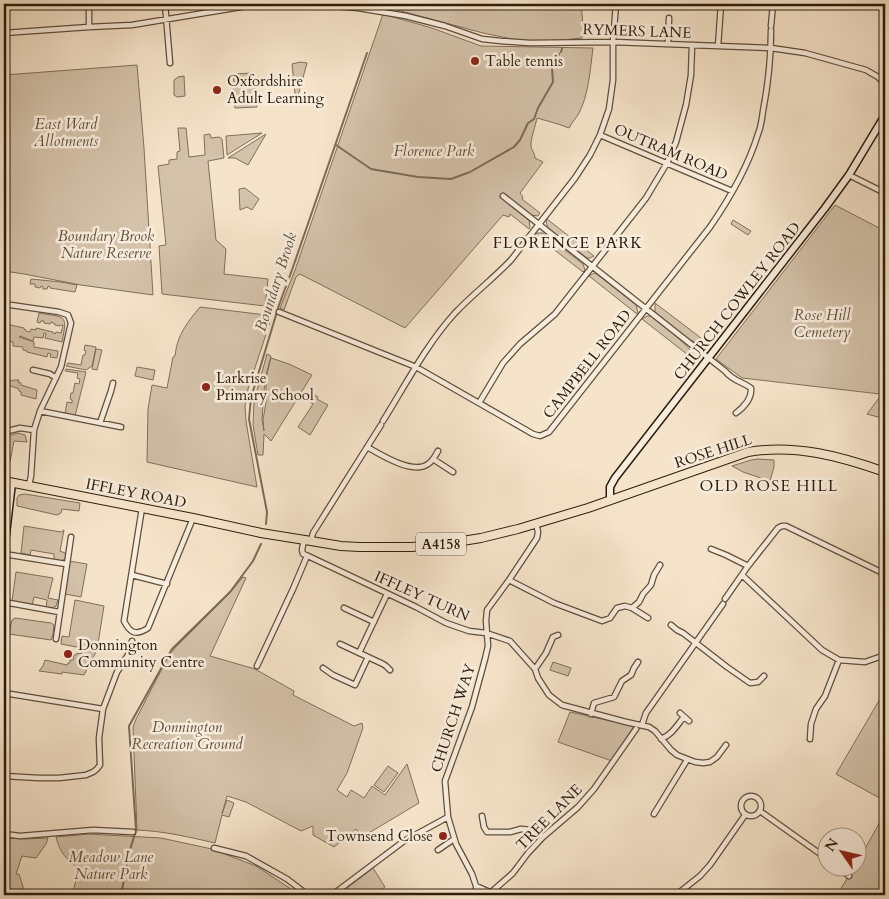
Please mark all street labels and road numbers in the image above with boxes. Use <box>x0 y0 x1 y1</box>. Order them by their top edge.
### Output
street label: RYMERS LANE <box>582 19 692 43</box>
street label: OUTRAM ROAD <box>611 119 731 185</box>
street label: CHURCH COWLEY ROAD <box>669 218 805 384</box>
street label: CAMPBELL ROAD <box>538 305 636 423</box>
street label: ROSE HILL <box>672 429 755 473</box>
street label: IFFLEY ROAD <box>84 473 188 513</box>
road number: A4158 <box>416 532 466 556</box>
street label: IFFLEY TURN <box>371 566 473 626</box>
street label: CHURCH WAY <box>426 660 480 775</box>
street label: TREE LANE <box>512 780 586 854</box>

